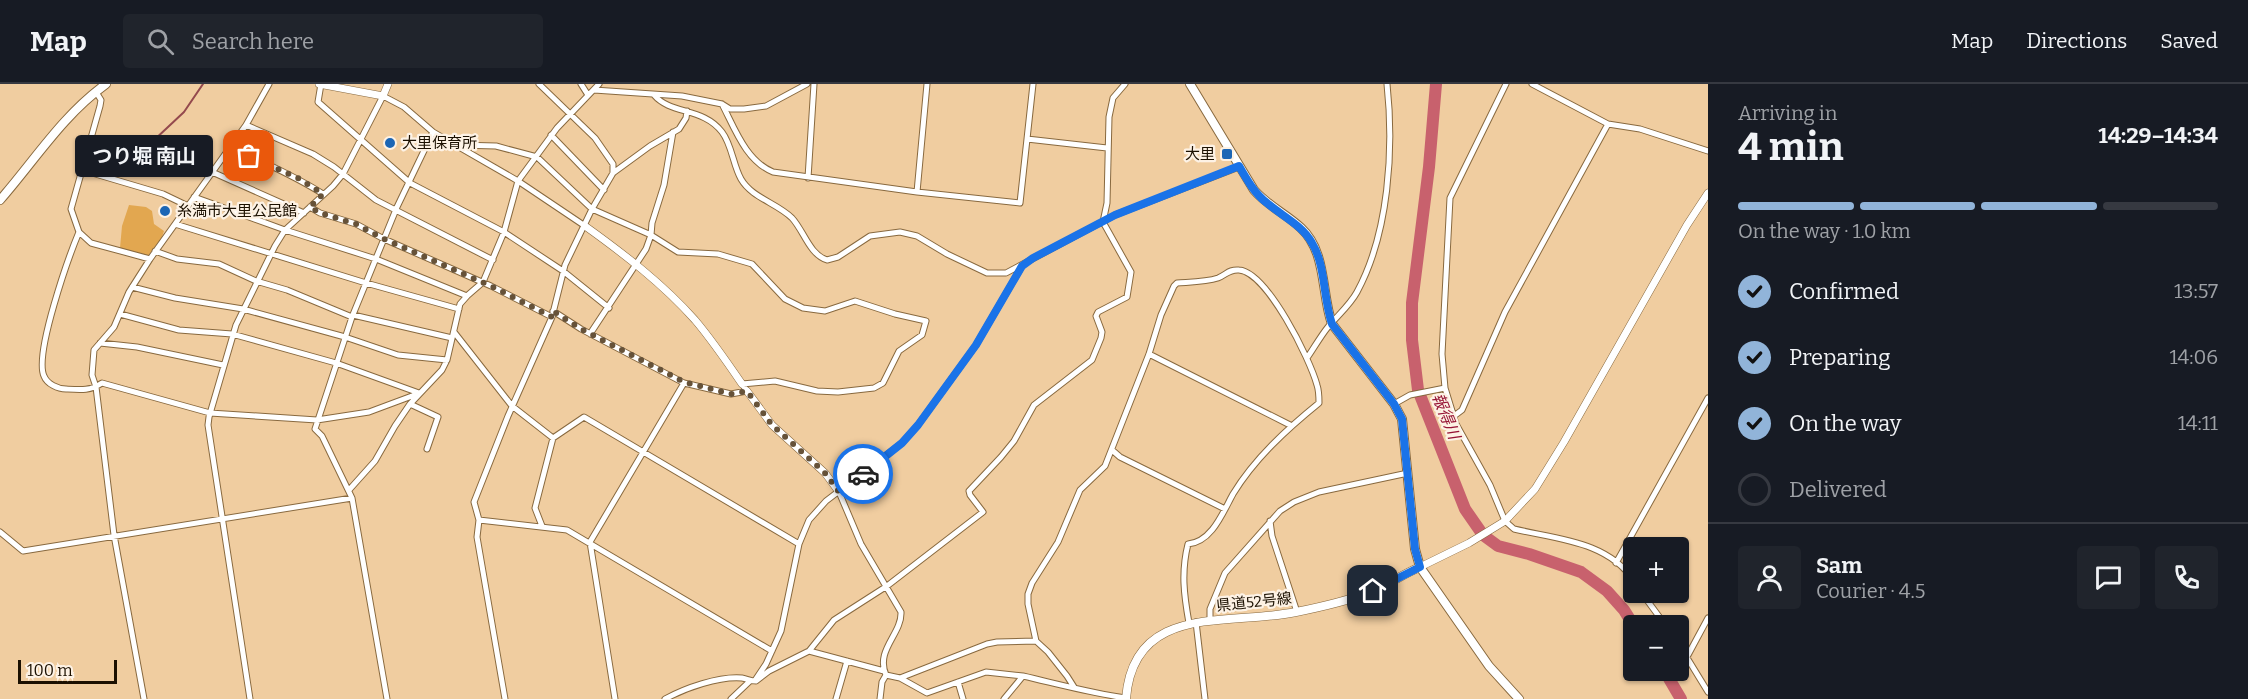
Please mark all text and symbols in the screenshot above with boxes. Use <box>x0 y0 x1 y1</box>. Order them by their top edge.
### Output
search box <box>123 14 543 68</box>
text: Map <box>30 25 87 58</box>
icon: search <box>144 25 177 58</box>
text: Search here <box>192 28 314 55</box>
text: Map <box>1951 28 1993 54</box>
text: Directions <box>2026 28 2127 54</box>
text: Saved <box>2160 28 2218 54</box>
text: Arriving in <box>1738 101 1837 125</box>
text: 14:29–14:34 <box>2098 122 2218 149</box>
text: 4 min <box>1738 124 1844 170</box>
pin <box>223 130 274 181</box>
place label: 大里保育所 <box>402 134 477 152</box>
callout: つり堀 南山 <box>75 135 213 177</box>
marker: 大里保育所 <box>383 136 397 150</box>
icon: bag <box>232 139 265 172</box>
text: つり堀 南山 <box>92 144 196 168</box>
place label: 大里 <box>1185 145 1215 163</box>
marker: 大里 <box>1220 147 1234 161</box>
place label: 糸満市大里公民館 <box>177 202 297 220</box>
marker: 糸満市大里公民館 <box>158 204 172 218</box>
text: On the way · 1.0 km <box>1738 219 1911 243</box>
icon: check <box>1738 275 1771 308</box>
text: Confirmed <box>1789 278 1899 305</box>
text: 13:57 <box>2174 279 2218 303</box>
icon: check <box>1738 341 1771 374</box>
text: Preparing <box>1789 344 1891 371</box>
text: 14:06 <box>2169 345 2218 369</box>
water label: 報得川 <box>1428 390 1465 444</box>
icon: check <box>1738 407 1771 440</box>
text: On the way <box>1789 410 1901 437</box>
text: 14:11 <box>2178 411 2218 435</box>
courier <box>833 444 893 504</box>
icon: car <box>847 458 880 491</box>
text: Delivered <box>1789 476 1887 503</box>
map controls <box>1623 537 1689 681</box>
button: + <box>1623 537 1689 603</box>
button: person <box>1738 546 1801 609</box>
button: chat <box>2077 546 2140 609</box>
button: phone <box>2155 546 2218 609</box>
text: Sam <box>1816 552 1862 579</box>
pin <box>1347 565 1398 616</box>
icon: home <box>1356 574 1389 607</box>
text: Courier · 4.5 <box>1816 579 1925 603</box>
street label: 県道52号線 <box>1215 589 1293 615</box>
button: − <box>1623 615 1689 681</box>
scale bar <box>18 657 117 684</box>
text: 100 m <box>27 661 72 680</box>

